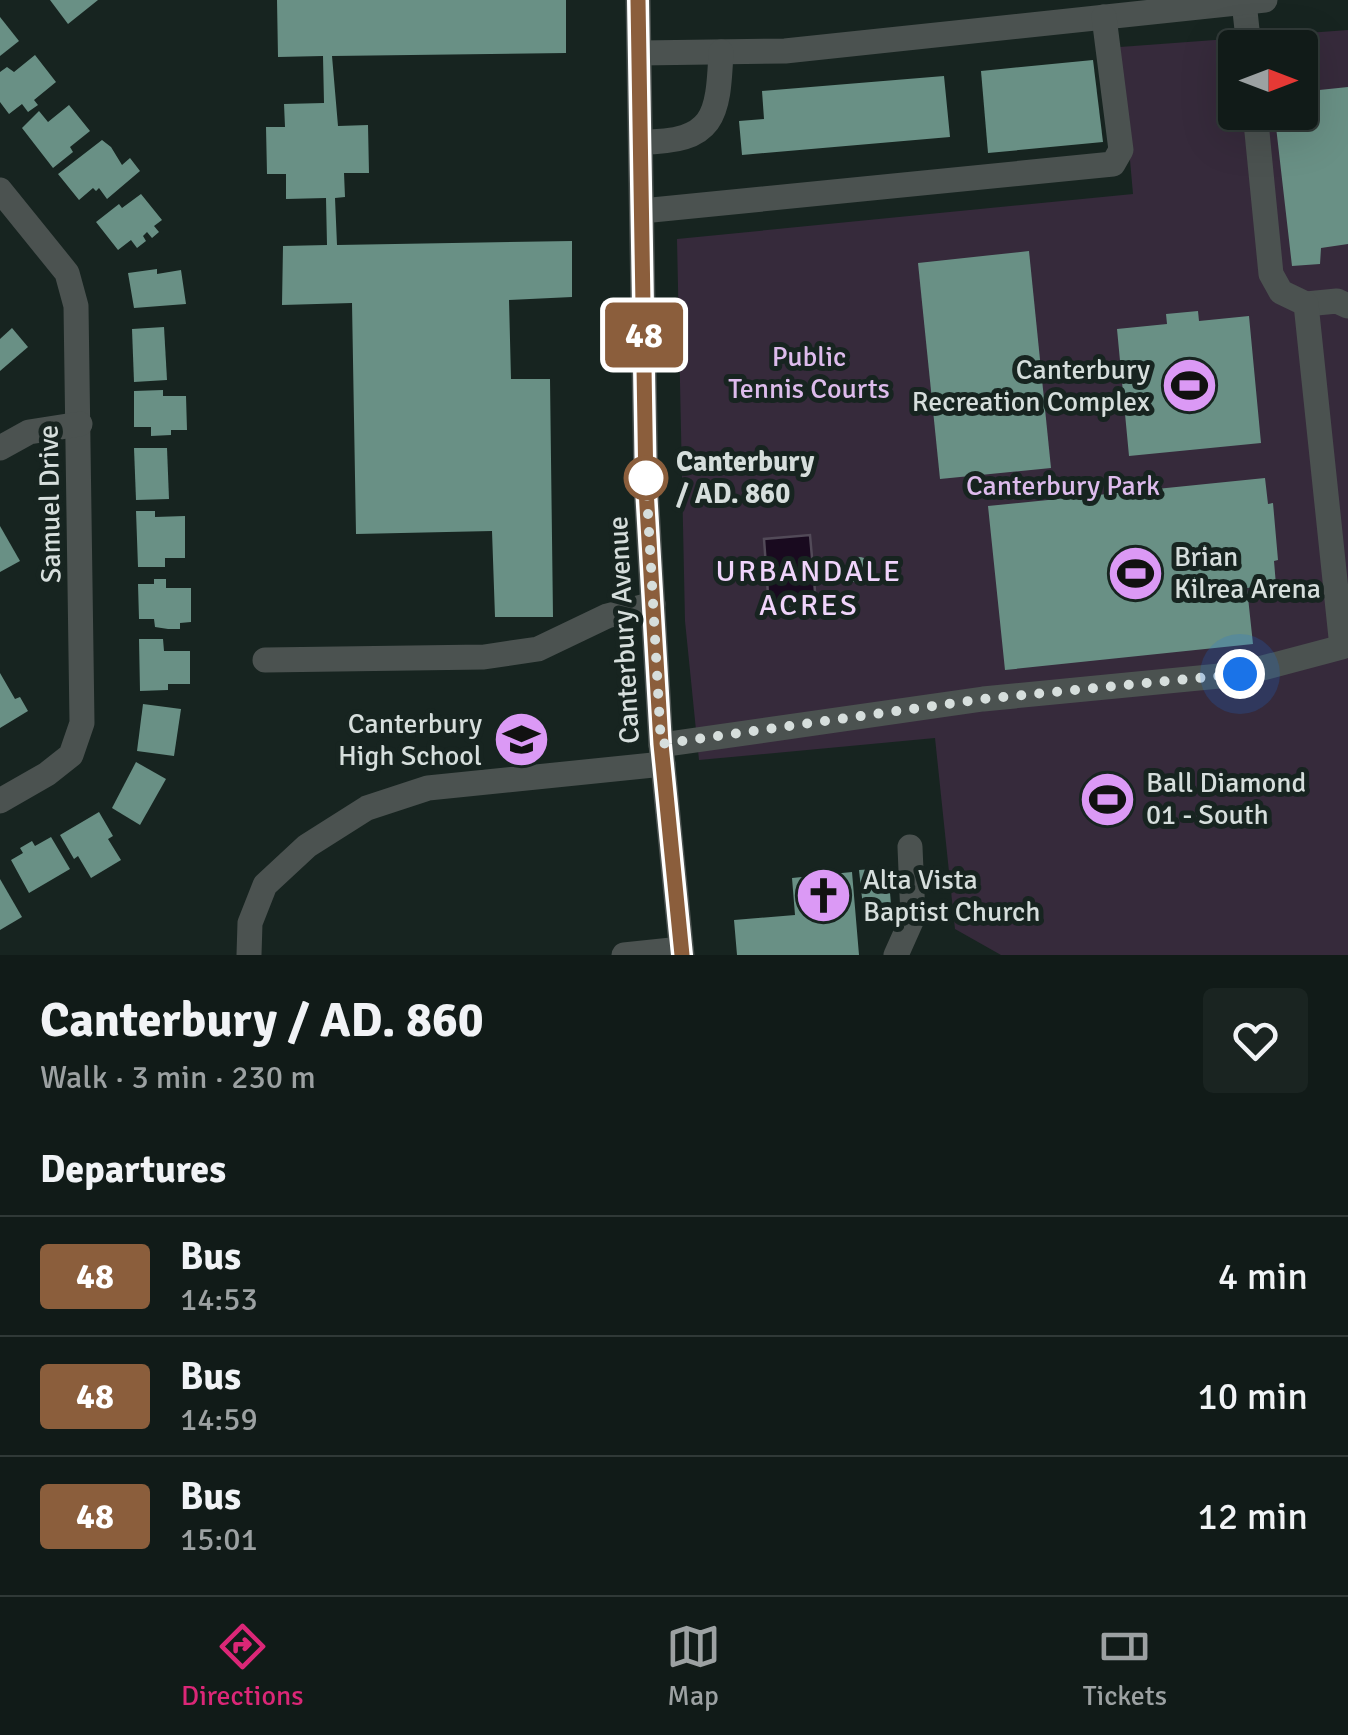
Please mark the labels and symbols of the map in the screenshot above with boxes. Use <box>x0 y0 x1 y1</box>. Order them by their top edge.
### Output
north arrow <box>1218 30 1318 130</box>
line badge: 48 <box>599 302 689 368</box>
park label: Public Tennis Courts <box>728 340 890 406</box>
place label: Canterbury Recreation Complex <box>912 353 1150 419</box>
sports icon: Canterbury Recreation Complex <box>1159 356 1219 416</box>
street label: Samuel Drive <box>32 425 68 583</box>
place label: Canterbury / AD. 860 <box>676 445 814 511</box>
marker: Canterbury / AD. 860 <box>625 457 667 499</box>
park label: Canterbury Park <box>966 469 1160 503</box>
street label: Canterbury Avenue <box>601 515 647 745</box>
place label: Brian Kilrea Arena <box>1174 540 1321 606</box>
sports icon: Brian Kilrea Arena <box>1105 543 1165 603</box>
district label: URBANDALE ACRES <box>715 553 903 624</box>
your location <box>1215 649 1265 699</box>
place label: Canterbury High School <box>338 707 482 773</box>
school or university icon: Canterbury High School <box>491 710 551 770</box>
place label: Ball Diamond 01 - South <box>1146 766 1306 832</box>
sports icon: Ball Diamond 01 - South <box>1077 769 1137 829</box>
place label: Alta Vista Baptist Church <box>863 863 1040 929</box>
church icon: Alta Vista Baptist Church <box>794 866 854 926</box>

